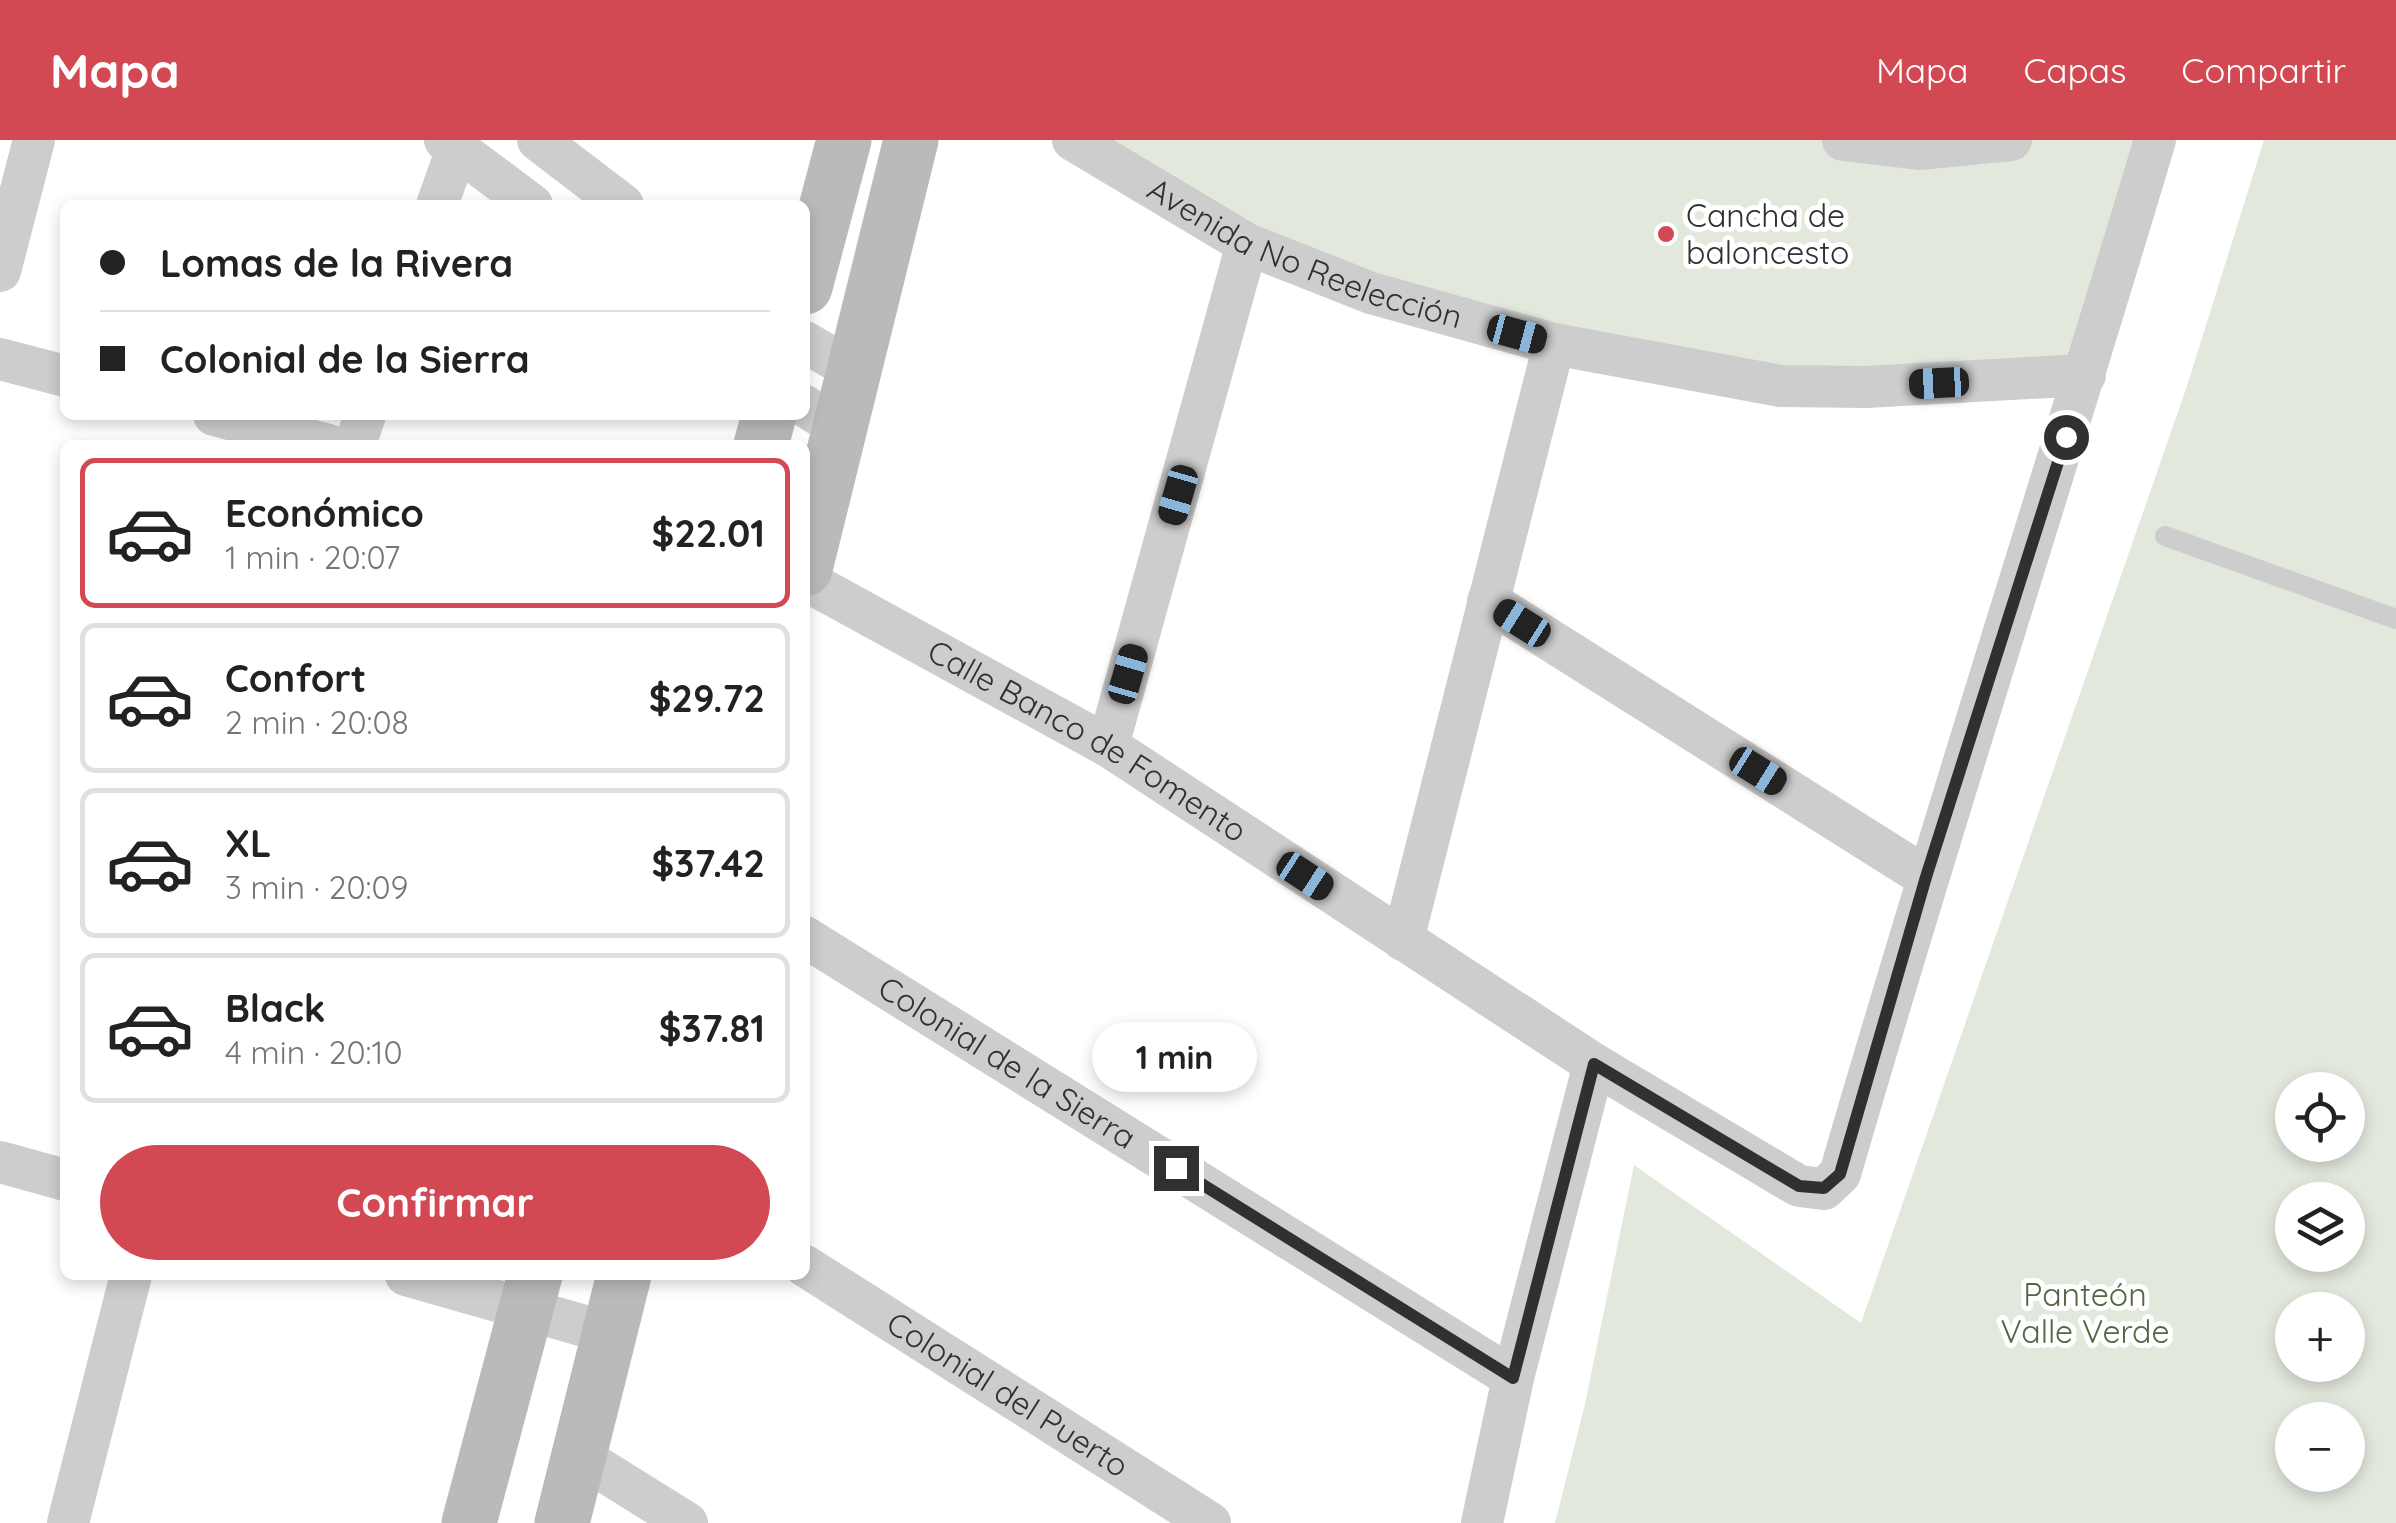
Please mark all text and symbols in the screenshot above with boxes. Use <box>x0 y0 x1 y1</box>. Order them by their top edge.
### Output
text: Mapa <box>50 40 180 100</box>
text: Mapa <box>1876 48 1968 92</box>
text: Capas <box>2023 48 2126 92</box>
text: Compartir <box>2181 48 2346 92</box>
street label: Avenida No Reelección <box>1141 168 1467 336</box>
place label: Cancha de baloncesto <box>1686 195 1849 272</box>
marker: Cancha de baloncesto <box>1655 223 1677 245</box>
text: Lomas de la Rivera <box>160 239 513 287</box>
car <box>1484 312 1550 356</box>
text: Colonial de la Sierra <box>160 335 530 383</box>
car <box>1908 366 1970 400</box>
route start <box>2044 415 2089 460</box>
car <box>1155 462 1201 528</box>
icon: car <box>105 488 195 578</box>
text: Económico <box>225 489 424 537</box>
text: $22.01 <box>651 509 765 557</box>
text: 1 min · 20:07 <box>225 537 400 577</box>
car <box>1489 594 1555 652</box>
street label: Calle Banco de Fomento <box>921 630 1255 850</box>
car <box>1105 641 1151 707</box>
icon: car <box>105 653 195 743</box>
text: Confort <box>225 654 366 702</box>
text: $29.72 <box>649 674 765 722</box>
text: 2 min · 20:08 <box>225 702 409 742</box>
car <box>1725 742 1791 800</box>
icon: car <box>105 818 195 908</box>
text: XL <box>225 819 271 867</box>
text: $37.42 <box>651 839 765 887</box>
car <box>1272 847 1338 905</box>
text: 3 min · 20:09 <box>225 867 408 907</box>
street label: Colonial de la Sierra <box>871 967 1144 1157</box>
icon: car <box>105 983 195 1073</box>
text: Black <box>225 984 325 1032</box>
text: $37.81 <box>659 1004 765 1052</box>
callout: 1 min <box>1094 1023 1258 1093</box>
text: 4 min · 20:10 <box>225 1032 402 1072</box>
text: 1 min <box>1136 1037 1213 1077</box>
map controls <box>2275 1072 2365 1492</box>
button: locate <box>2275 1072 2365 1162</box>
button: Confirmar <box>100 1145 770 1260</box>
route end <box>1154 1146 1199 1191</box>
button: layers <box>2275 1182 2365 1272</box>
park label: Panteón Valle Verde <box>2000 1274 2170 1351</box>
button: + <box>2275 1292 2365 1382</box>
street label: Colonial del Puerto <box>880 1302 1137 1485</box>
button: − <box>2275 1402 2365 1492</box>

